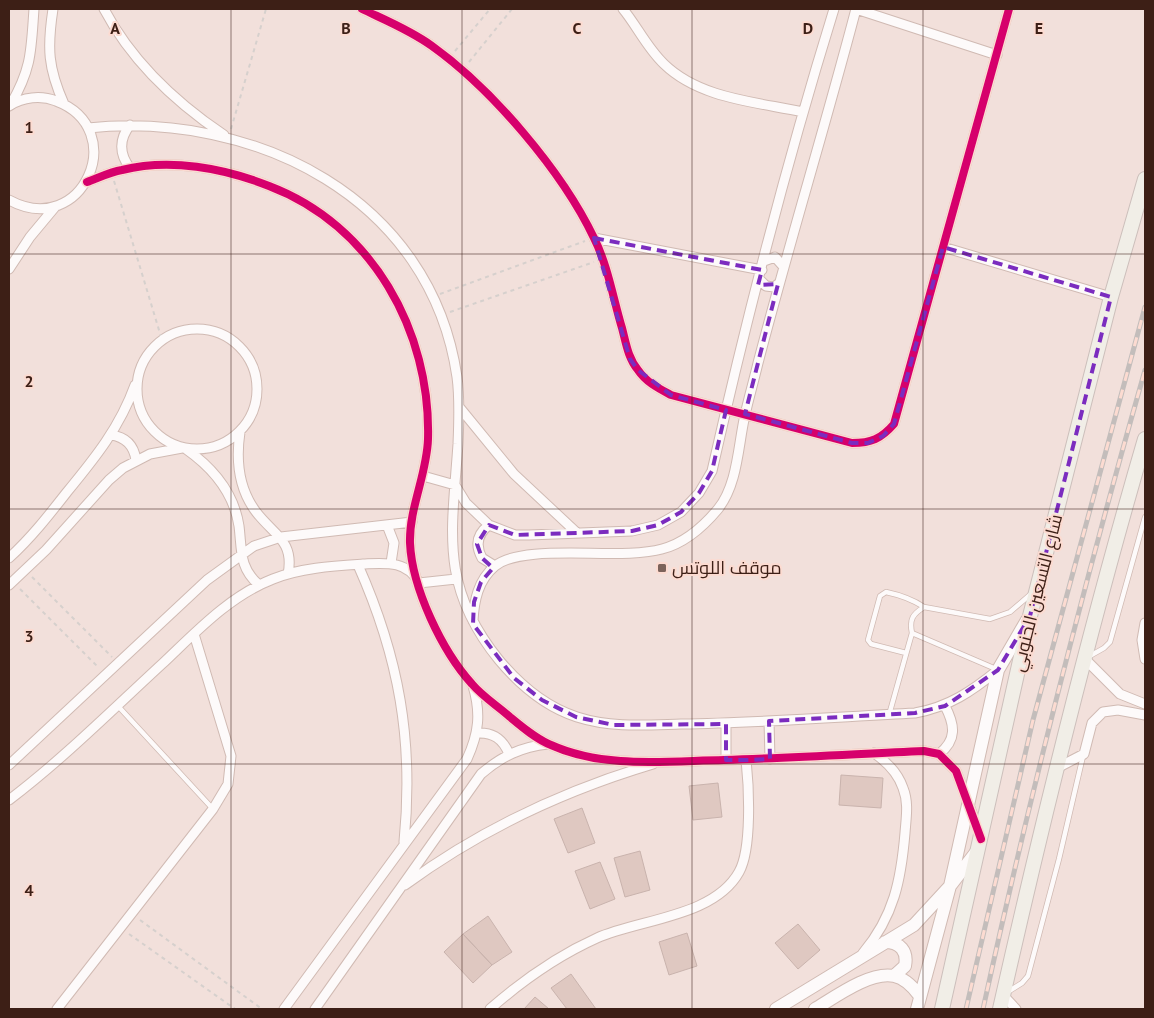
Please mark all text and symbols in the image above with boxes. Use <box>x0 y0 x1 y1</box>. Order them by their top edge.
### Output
text: A <box>110 18 120 38</box>
text: B <box>341 18 351 38</box>
text: C <box>573 18 582 38</box>
text: D <box>803 18 813 38</box>
text: E <box>1035 18 1043 38</box>
text: 1 <box>24 117 34 137</box>
text: 2 <box>24 371 34 391</box>
street label: شارع التسعين الجنوبي <box>1006 512 1070 675</box>
place label: موقف اللوتس <box>672 556 782 579</box>
marker: موقف اللوتس <box>656 562 668 574</box>
text: 3 <box>24 626 34 646</box>
text: 4 <box>24 880 34 900</box>

